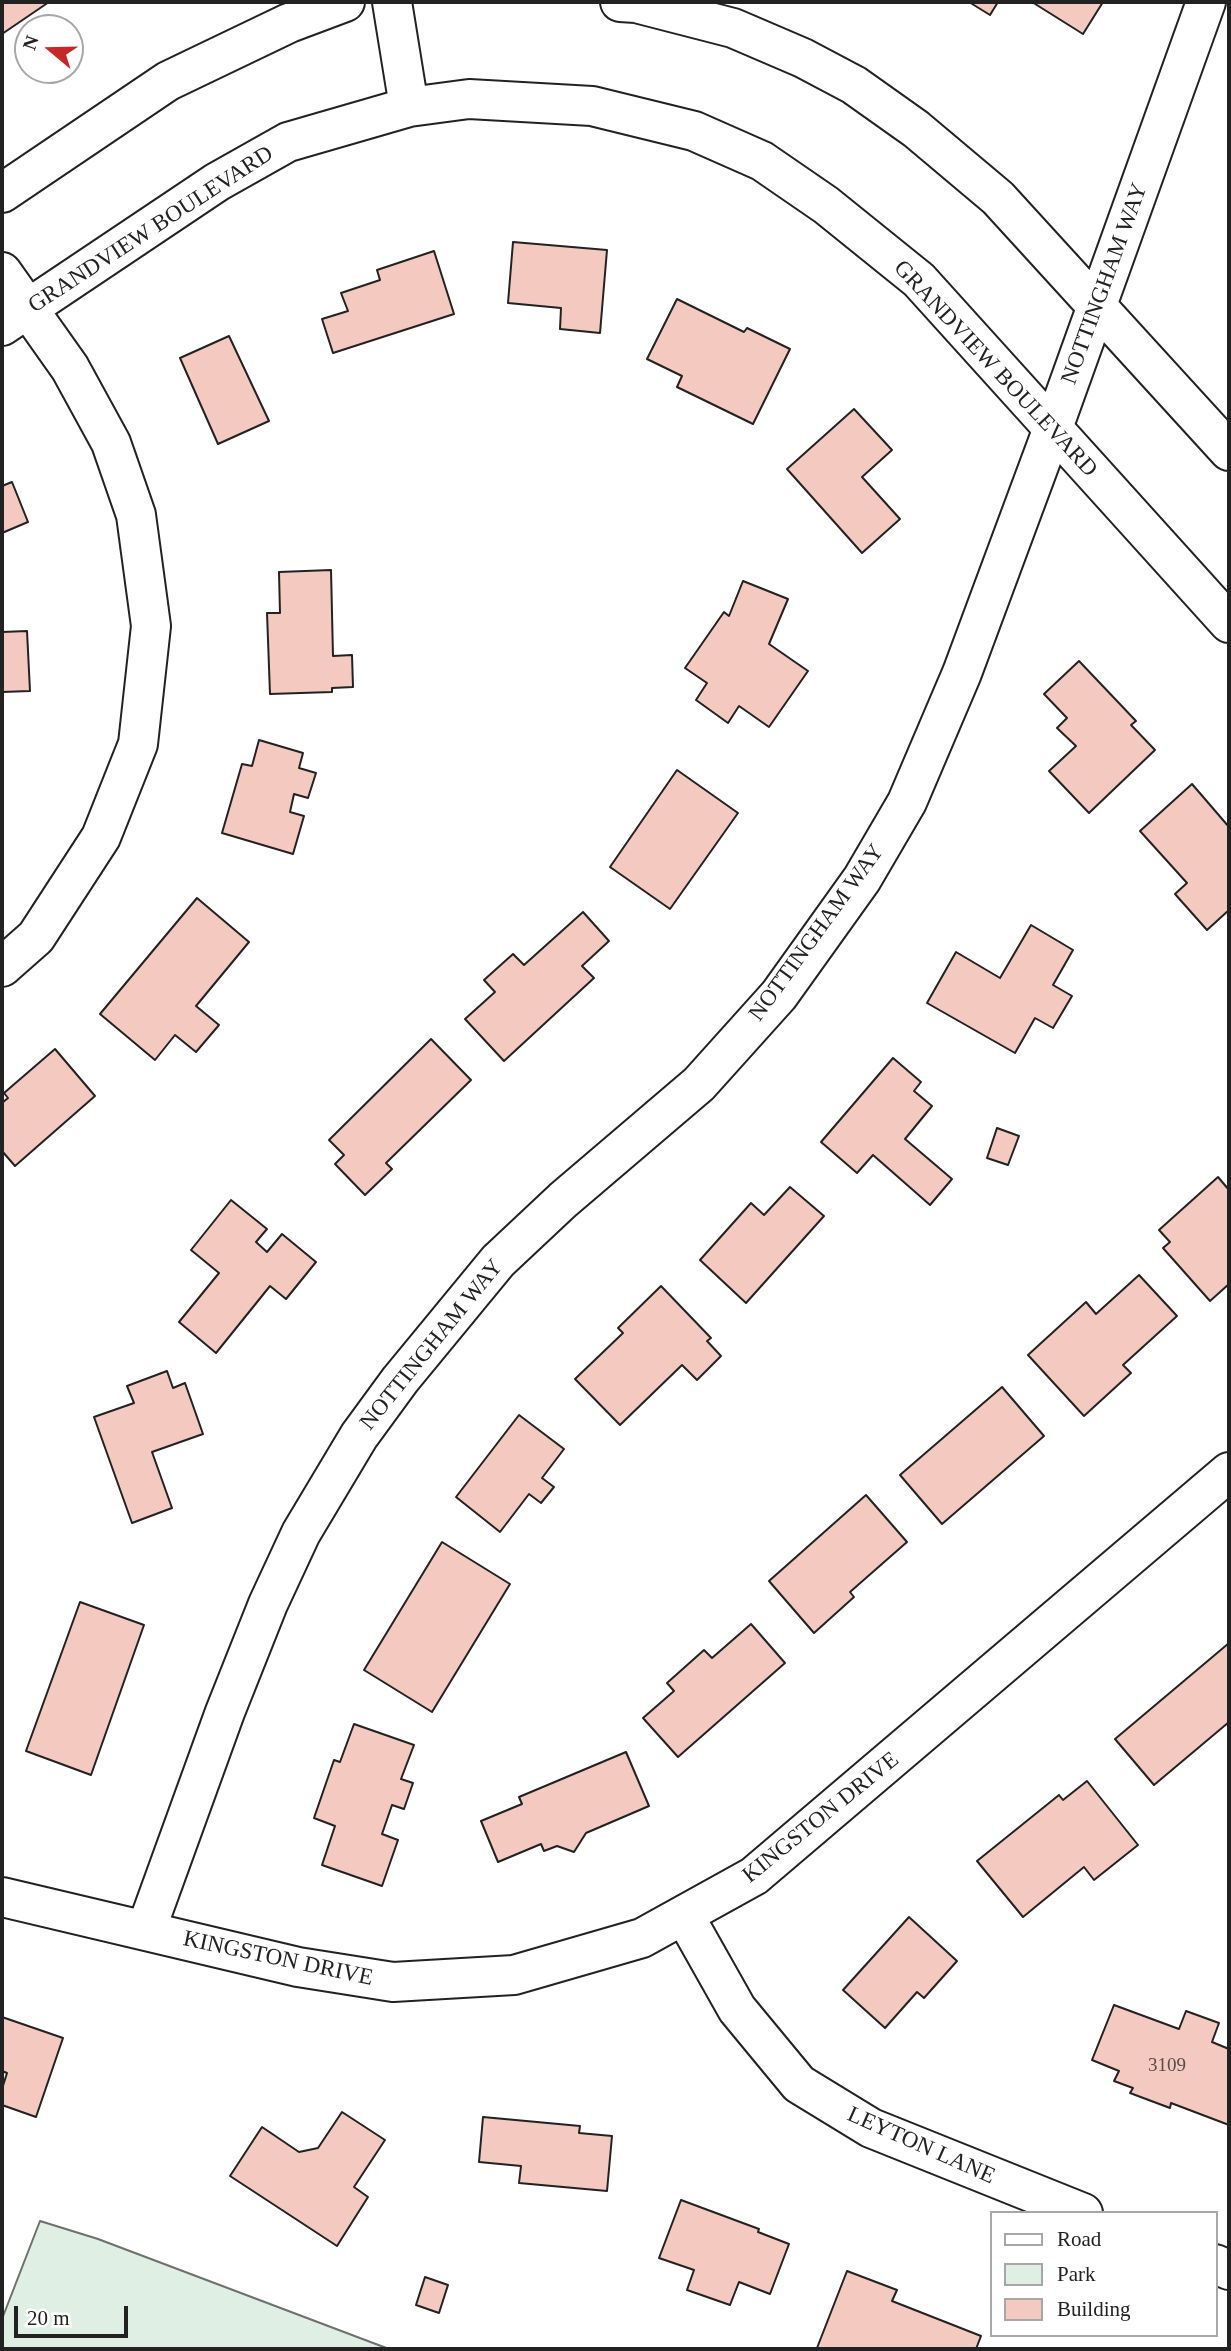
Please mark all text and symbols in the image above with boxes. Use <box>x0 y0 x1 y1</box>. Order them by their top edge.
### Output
north arrow <box>14 14 84 84</box>
text: N <box>18 33 43 53</box>
street label: GRANDVIEW BOULEVARD <box>23 140 279 320</box>
street label: NOTTINGHAM WAY <box>1056 180 1154 388</box>
street label: GRANDVIEW BOULEVARD <box>887 255 1103 483</box>
street label: NOTTINGHAM WAY <box>744 839 890 1027</box>
street label: NOTTINGHAM WAY <box>355 1254 509 1436</box>
street label: KINGSTON DRIVE <box>737 1746 905 1890</box>
street label: KINGSTON DRIVE <box>181 1925 375 1993</box>
house number: 3109 <box>1148 2055 1186 2077</box>
street label: LEYTON LANE <box>843 2101 999 2191</box>
legend <box>990 2211 1217 2337</box>
text: Road <box>1057 2227 1101 2251</box>
text: Park <box>1057 2262 1096 2286</box>
scale bar <box>18 2292 131 2336</box>
text: Building <box>1057 2297 1131 2321</box>
text: 20 m <box>27 2306 70 2330</box>

